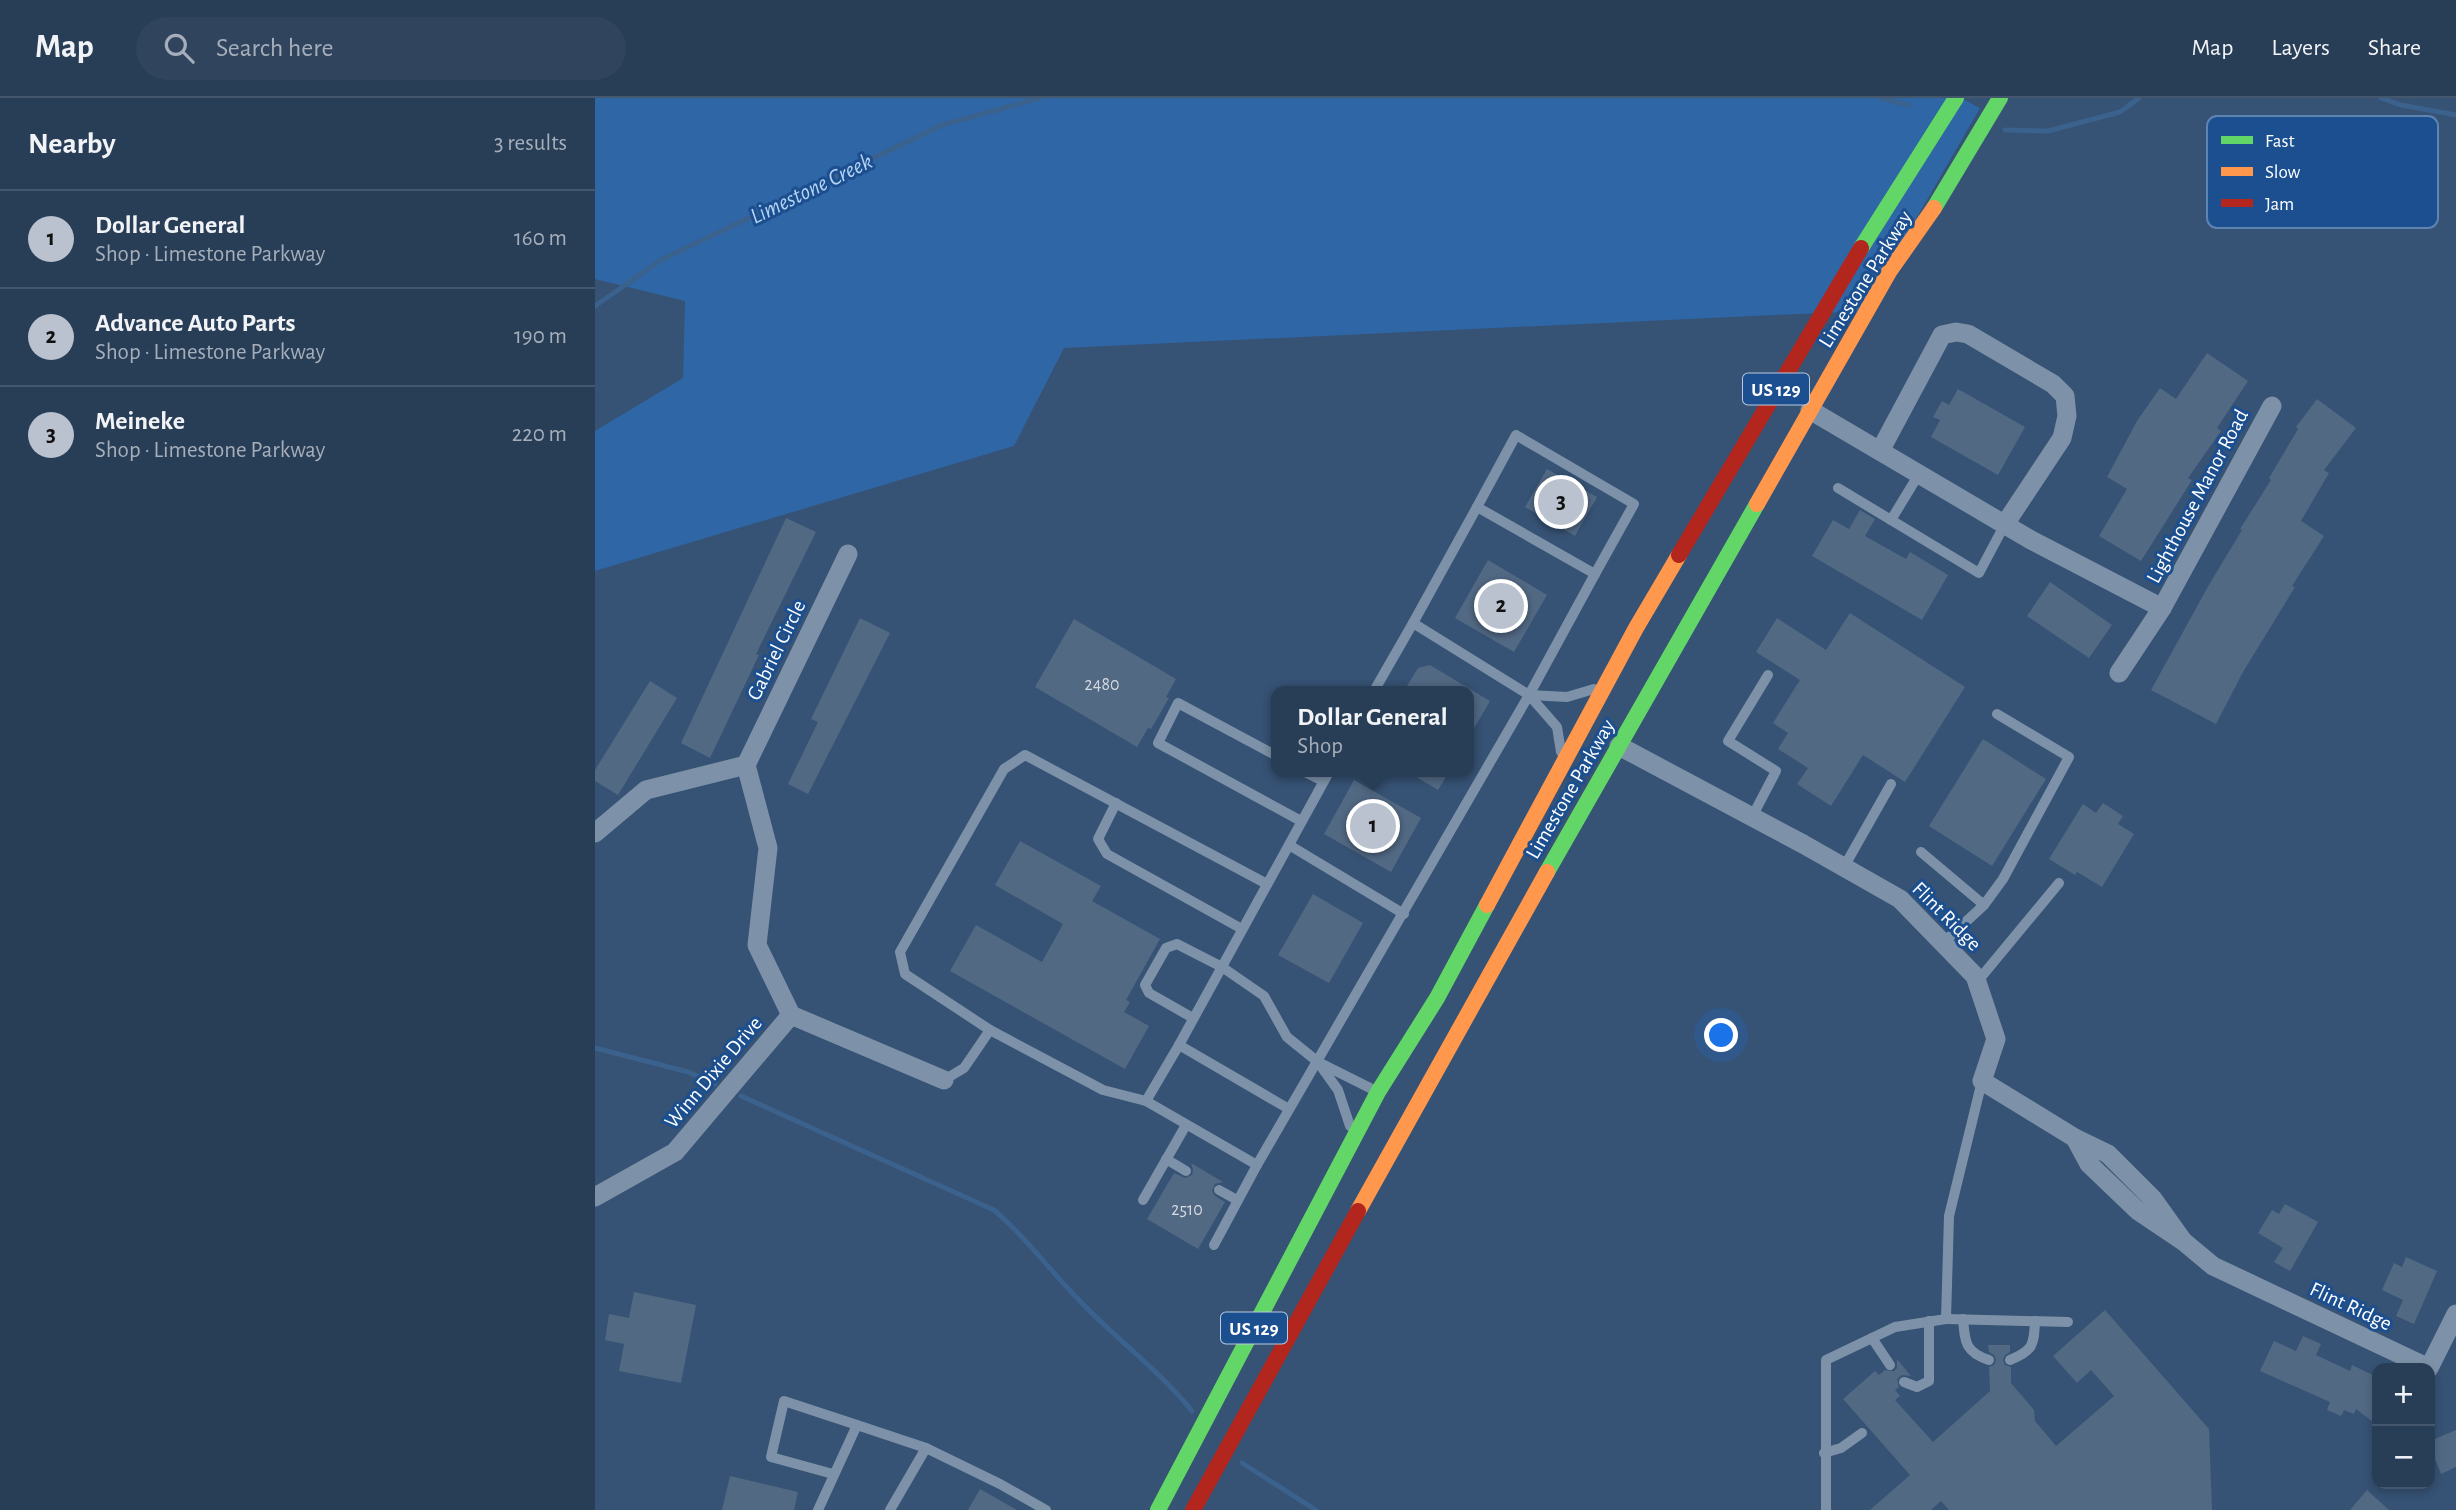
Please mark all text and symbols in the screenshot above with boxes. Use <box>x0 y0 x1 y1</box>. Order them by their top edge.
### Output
search box <box>136 17 626 80</box>
icon: search <box>160 29 198 67</box>
text: Map <box>35 31 94 64</box>
text: Search here <box>216 35 334 61</box>
text: Map <box>2191 36 2233 60</box>
text: Layers <box>2271 36 2330 60</box>
text: Share <box>2368 36 2421 60</box>
legend <box>2207 116 2438 228</box>
text: Nearby <box>28 129 116 159</box>
text: 3 results <box>494 132 567 155</box>
text: Fast <box>2265 132 2295 151</box>
water label: Limestone Creek <box>747 150 877 229</box>
text: Slow <box>2265 163 2301 182</box>
text: Jam <box>2265 195 2294 214</box>
street label: Limestone Parkway <box>1815 207 1916 351</box>
text: Dollar General <box>95 212 245 238</box>
text: 1 <box>47 227 55 250</box>
text: 160 m <box>514 227 567 250</box>
text: Shop · Limestone Parkway <box>95 243 325 266</box>
text: Advance Auto Parts <box>95 310 295 336</box>
text: 2 <box>46 325 56 348</box>
text: 190 m <box>514 325 567 348</box>
text: Shop · Limestone Parkway <box>95 341 325 364</box>
road number: US 129 <box>1743 374 1809 404</box>
street label: Lighthouse Manor Road <box>2143 406 2252 587</box>
text: Meineke <box>95 408 185 434</box>
text: 3 <box>46 423 56 446</box>
text: 220 m <box>512 423 567 446</box>
text: Shop · Limestone Parkway <box>95 439 325 462</box>
pin: 3 <box>1538 476 1584 528</box>
pin: 2 <box>1478 580 1524 632</box>
street label: Gabriel Circle <box>743 597 810 704</box>
house number: 2480 <box>1085 676 1119 694</box>
popup <box>1271 686 1474 777</box>
text: Dollar General <box>1297 704 1448 730</box>
street label: Limestone Parkway <box>1522 716 1619 862</box>
text: Shop <box>1297 735 1343 758</box>
pin: 1 <box>1350 800 1396 852</box>
street label: Flint Ridge <box>1908 878 1985 955</box>
street label: Winn Dixie Drive <box>661 1013 766 1132</box>
your location <box>1704 1018 1738 1052</box>
house number: 2510 <box>1171 1201 1203 1219</box>
street label: Flint Ridge <box>2307 1278 2395 1335</box>
road number: US 129 <box>1221 1312 1287 1344</box>
map controls <box>2372 1363 2435 1489</box>
button: + <box>2372 1363 2435 1426</box>
button: − <box>2372 1426 2435 1489</box>

